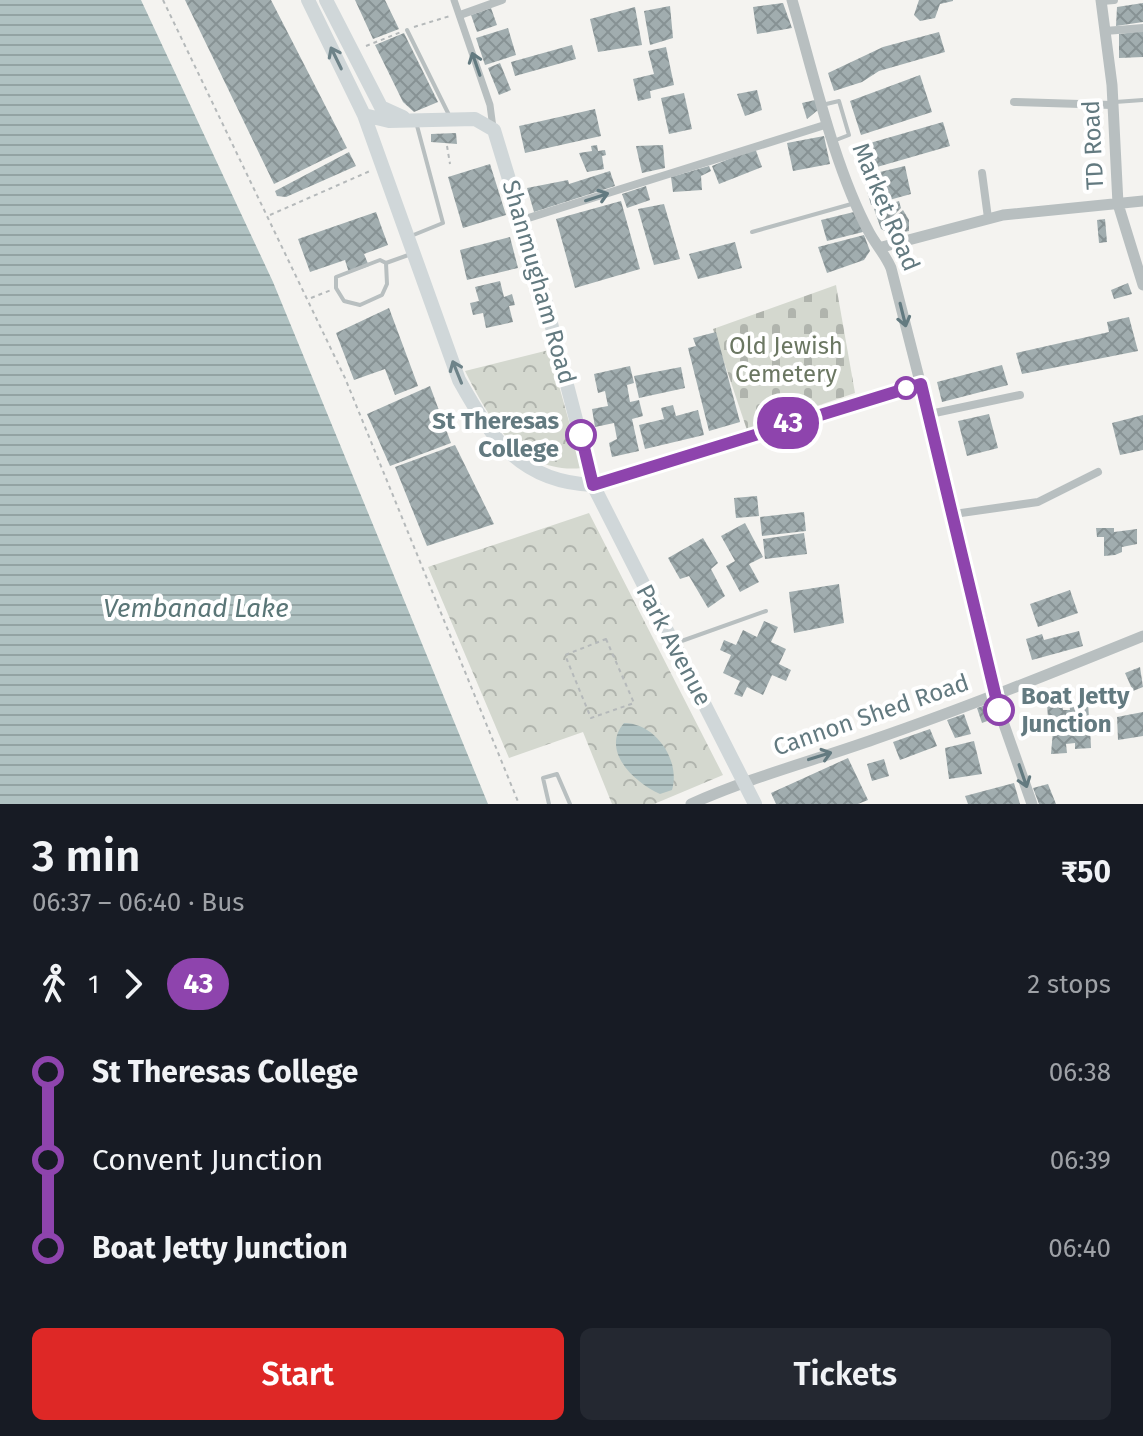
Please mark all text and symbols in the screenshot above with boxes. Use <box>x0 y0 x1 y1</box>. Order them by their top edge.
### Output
one-way arrow <box>328 46 343 70</box>
one-way arrow <box>468 52 483 77</box>
street label: TD Road <box>1077 100 1109 190</box>
street label: Market Road <box>846 139 926 275</box>
street label: Shanmugham Road <box>497 177 581 387</box>
one-way arrow <box>584 188 609 203</box>
one-way arrow <box>897 302 912 328</box>
park label: Old Jewish Cemetery <box>729 332 843 388</box>
one-way arrow <box>448 360 463 384</box>
unlabelled marker <box>895 377 917 399</box>
line badge: 43 <box>752 397 824 449</box>
text: 43 <box>773 406 803 439</box>
place label: St Theresas College <box>432 407 559 463</box>
marker: St Theresas College <box>566 420 596 450</box>
street label: Park Avenue <box>630 580 718 710</box>
water label: Vembanad Lake <box>103 593 289 624</box>
street label: Cannon Shed Road <box>769 668 973 762</box>
place label: Boat Jetty Junction <box>1020 682 1130 738</box>
marker: Boat Jetty Junction <box>984 695 1014 725</box>
one-way arrow <box>807 748 832 763</box>
one-way arrow <box>1016 764 1031 789</box>
text: 3 min <box>32 830 141 883</box>
text: ₹50 <box>1061 854 1111 890</box>
text: 06:37 – 06:40 · Bus <box>32 887 244 918</box>
icon: walk <box>32 962 76 1006</box>
icon: forward <box>111 962 155 1006</box>
text: 43 <box>183 967 213 1000</box>
text: 1 <box>88 969 99 1000</box>
text: 2 stops <box>1027 969 1111 1000</box>
text: St Theresas College <box>92 1054 358 1090</box>
text: 06:38 <box>1049 1057 1111 1088</box>
text: Convent Junction <box>92 1142 323 1178</box>
text: 06:39 <box>1050 1145 1111 1176</box>
text: Boat Jetty Junction <box>92 1230 348 1266</box>
text: 06:40 <box>1048 1233 1111 1264</box>
button: Start <box>32 1328 564 1420</box>
button: Tickets <box>580 1328 1111 1420</box>

